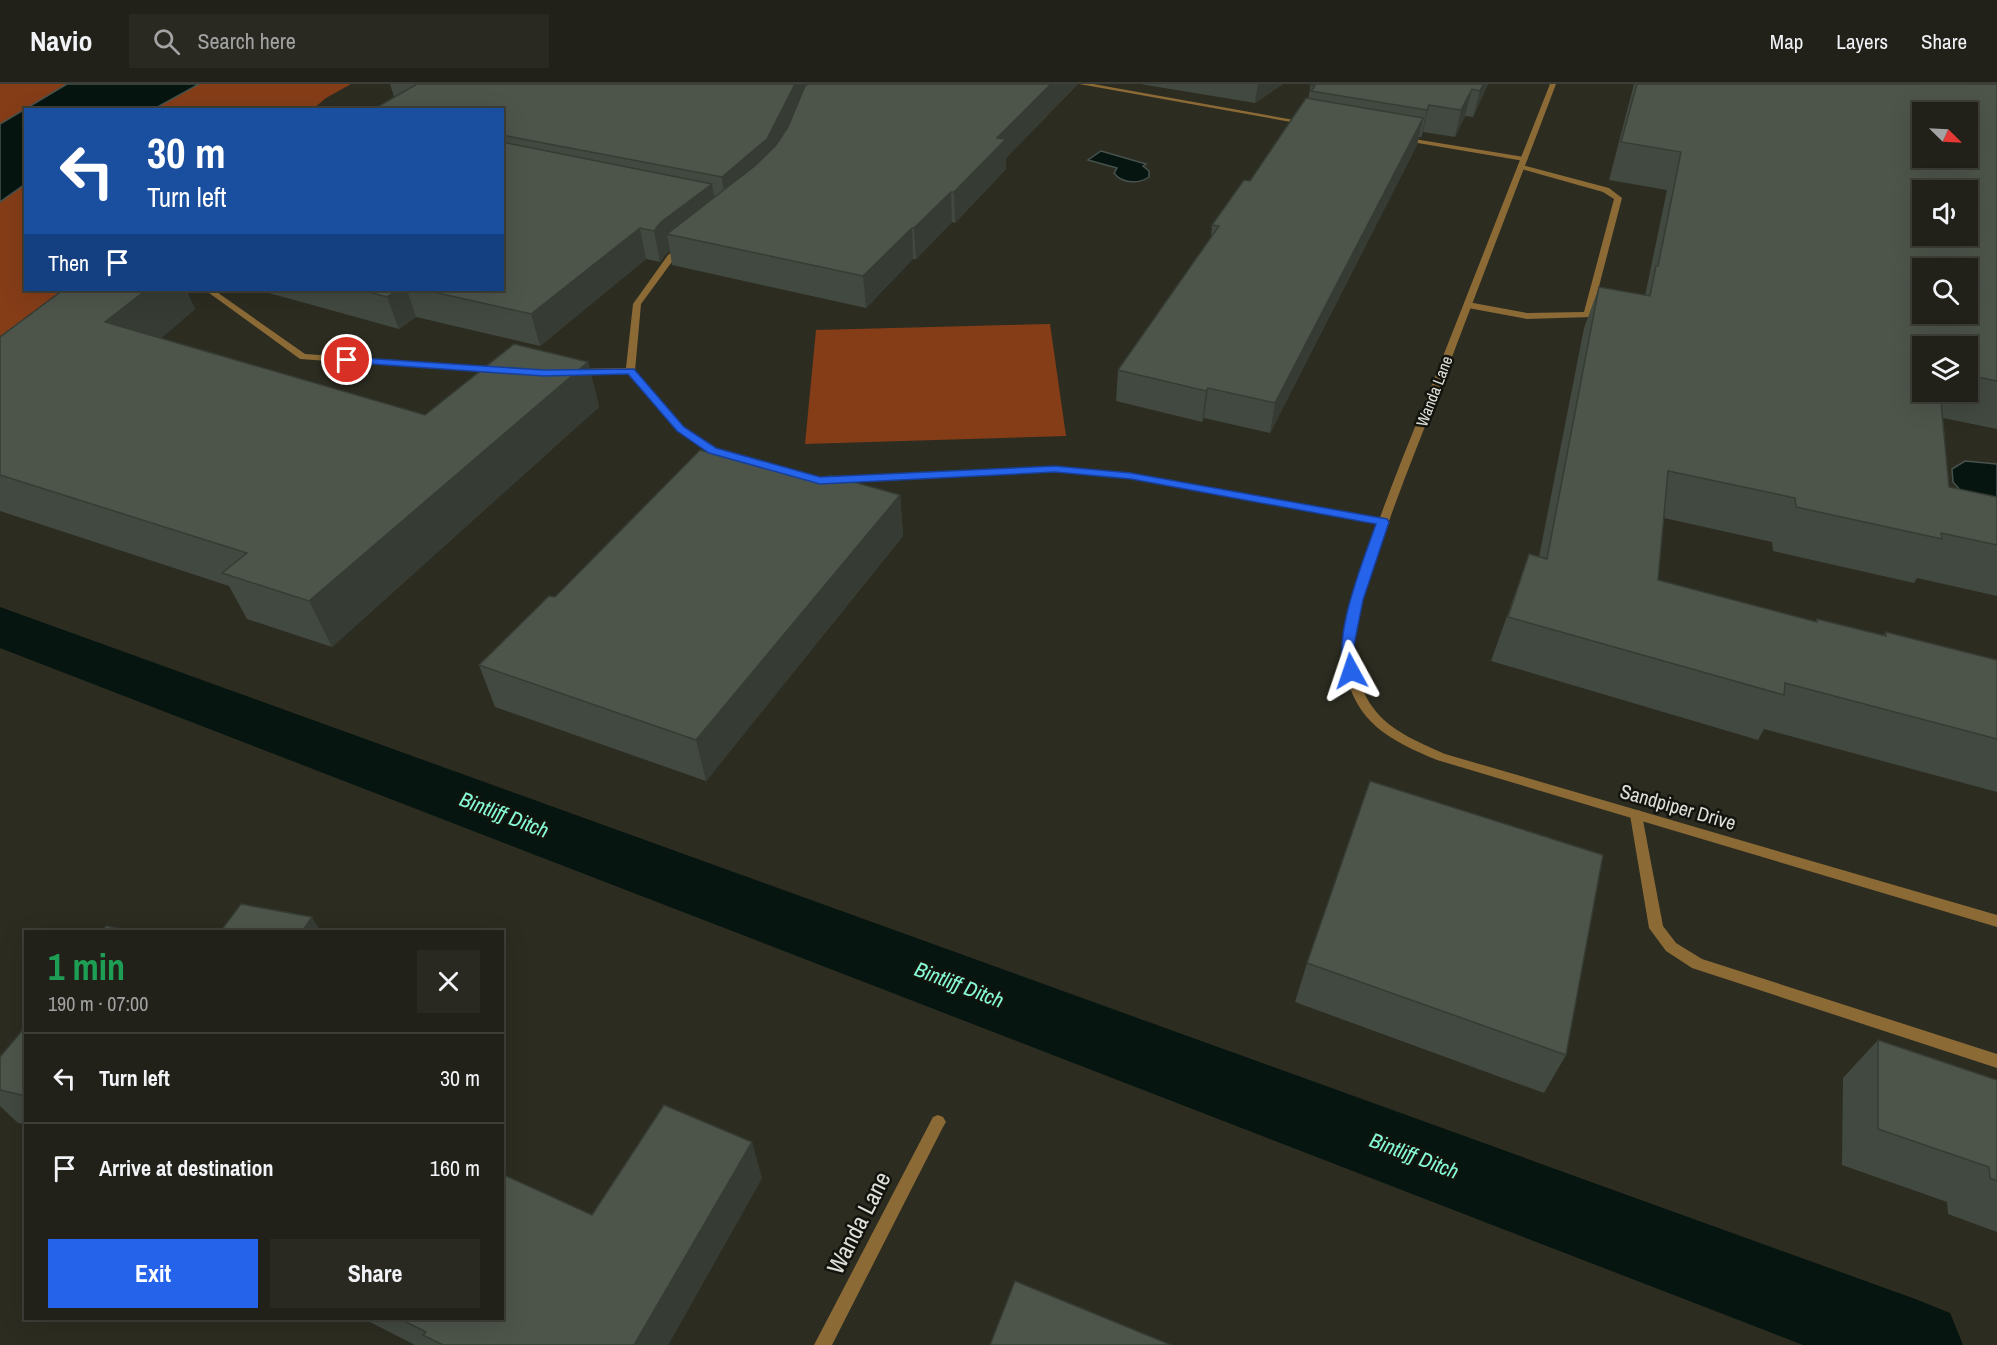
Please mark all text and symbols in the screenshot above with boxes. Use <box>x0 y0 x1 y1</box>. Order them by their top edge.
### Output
search box <box>129 14 549 68</box>
text: Navio <box>30 22 93 60</box>
icon: search <box>150 25 183 58</box>
text: Search here <box>198 26 296 56</box>
text: Map <box>1770 27 1803 56</box>
text: Layers <box>1836 27 1888 56</box>
text: Share <box>1921 27 1967 56</box>
north arrow <box>1912 102 1978 168</box>
map controls <box>1912 102 1978 402</box>
text: 30 m <box>147 125 226 181</box>
icon: left <box>48 132 126 210</box>
text: Turn left <box>147 179 226 215</box>
button: sound <box>1912 180 1978 246</box>
icon: arrive <box>101 246 134 279</box>
text: Then <box>48 248 89 278</box>
button: search <box>1912 258 1978 324</box>
pin <box>321 334 372 385</box>
button: layers <box>1912 336 1978 402</box>
icon: arrive <box>330 343 363 376</box>
street label: Wanda Lane <box>1410 353 1458 429</box>
position arrow <box>1319 639 1383 703</box>
street label: Sandpiper Drive <box>1617 777 1739 836</box>
water label: Bintliff Ditch <box>455 784 553 845</box>
text: 1 min <box>48 943 125 991</box>
button: close <box>417 950 480 1013</box>
water label: Bintliff Ditch <box>910 954 1008 1015</box>
text: 190 m · 07:00 <box>48 990 148 1017</box>
icon: left <box>48 1062 81 1095</box>
text: Turn left <box>99 1063 170 1093</box>
text: 30 m <box>440 1063 480 1093</box>
water label: Bintliff Ditch <box>1365 1125 1463 1186</box>
icon: arrive <box>48 1152 81 1185</box>
text: Arrive at destination <box>99 1153 273 1183</box>
text: 160 m <box>430 1153 480 1183</box>
street label: Wanda Lane <box>819 1166 898 1279</box>
button: Exit <box>48 1239 258 1308</box>
button: Share <box>270 1239 480 1308</box>

